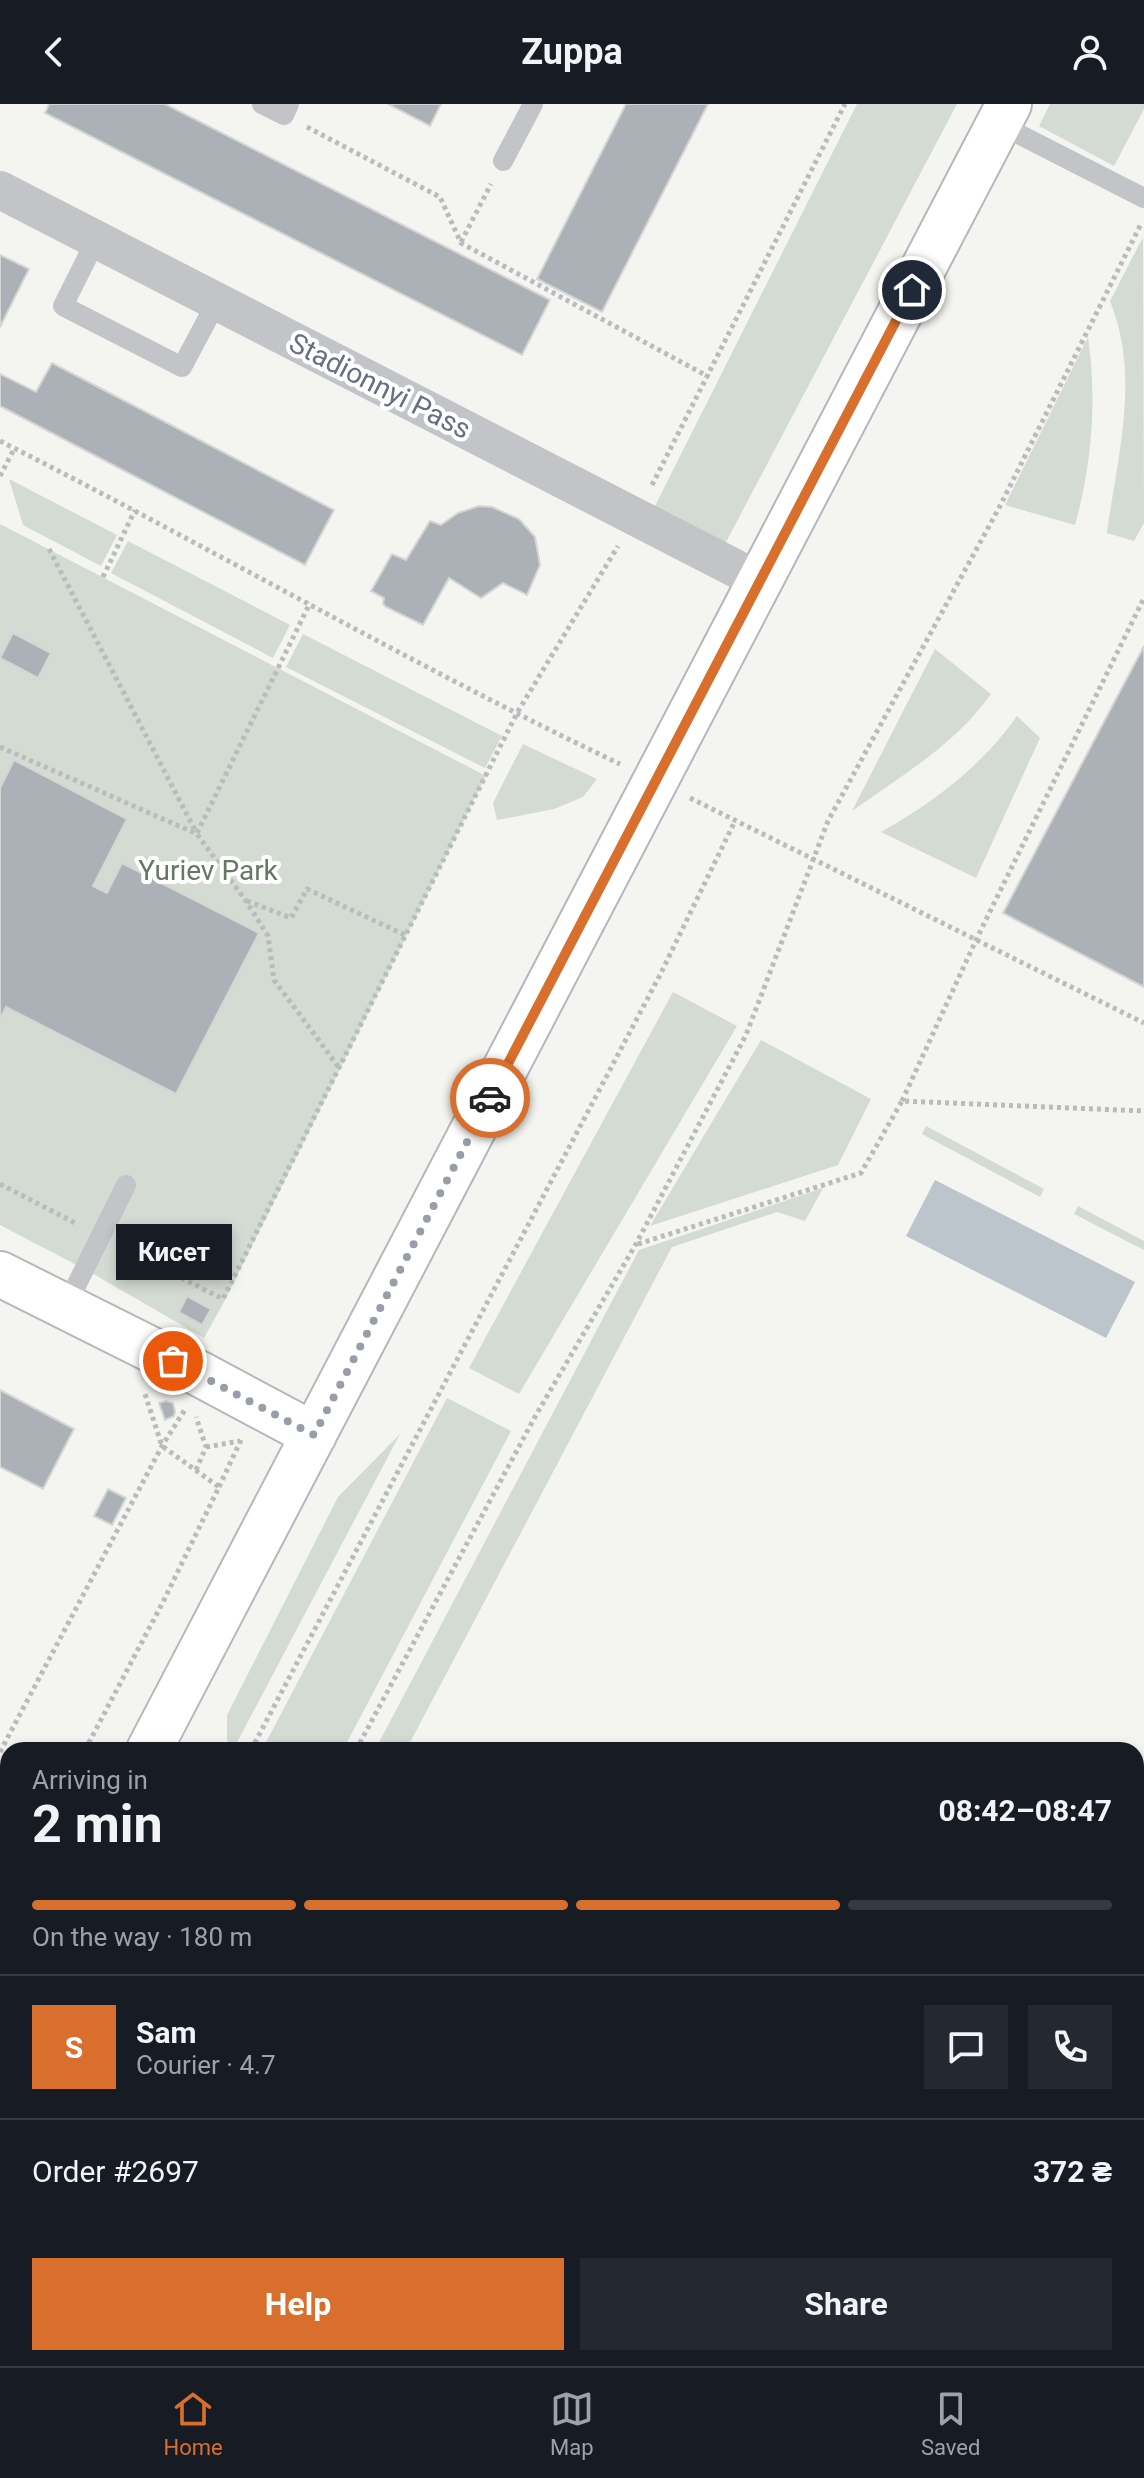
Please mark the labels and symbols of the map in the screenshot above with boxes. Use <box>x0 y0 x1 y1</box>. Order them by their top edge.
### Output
pin <box>878 256 946 324</box>
street label: Stadionnyi Pass <box>284 326 476 446</box>
park label: Yuriev Park <box>138 854 279 887</box>
courier <box>450 1058 530 1138</box>
callout: Кисет <box>115 1225 231 1281</box>
pin <box>139 1327 207 1395</box>

